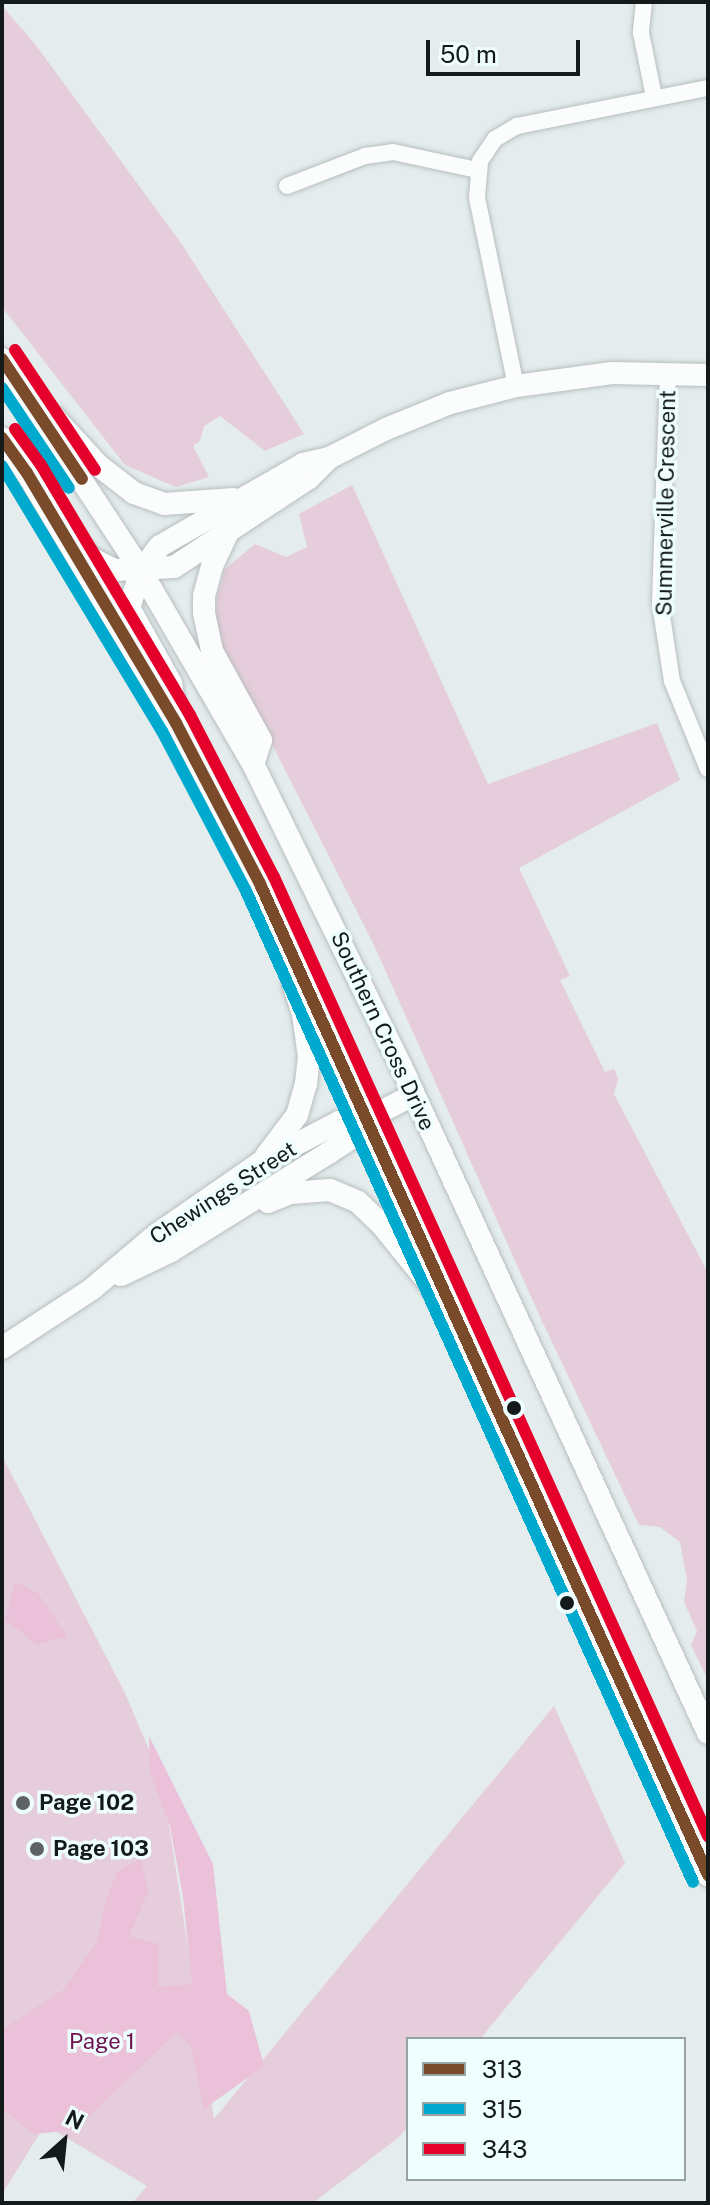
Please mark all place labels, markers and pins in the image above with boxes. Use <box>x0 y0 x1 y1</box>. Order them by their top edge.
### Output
unlabelled marker <box>506 1400 522 1416</box>
unlabelled marker <box>559 1595 575 1611</box>
place label: Page 102 <box>39 1790 134 1816</box>
marker: Page 102 <box>14 1794 32 1812</box>
place label: Page 103 <box>53 1836 149 1862</box>
marker: Page 103 <box>28 1840 46 1858</box>

